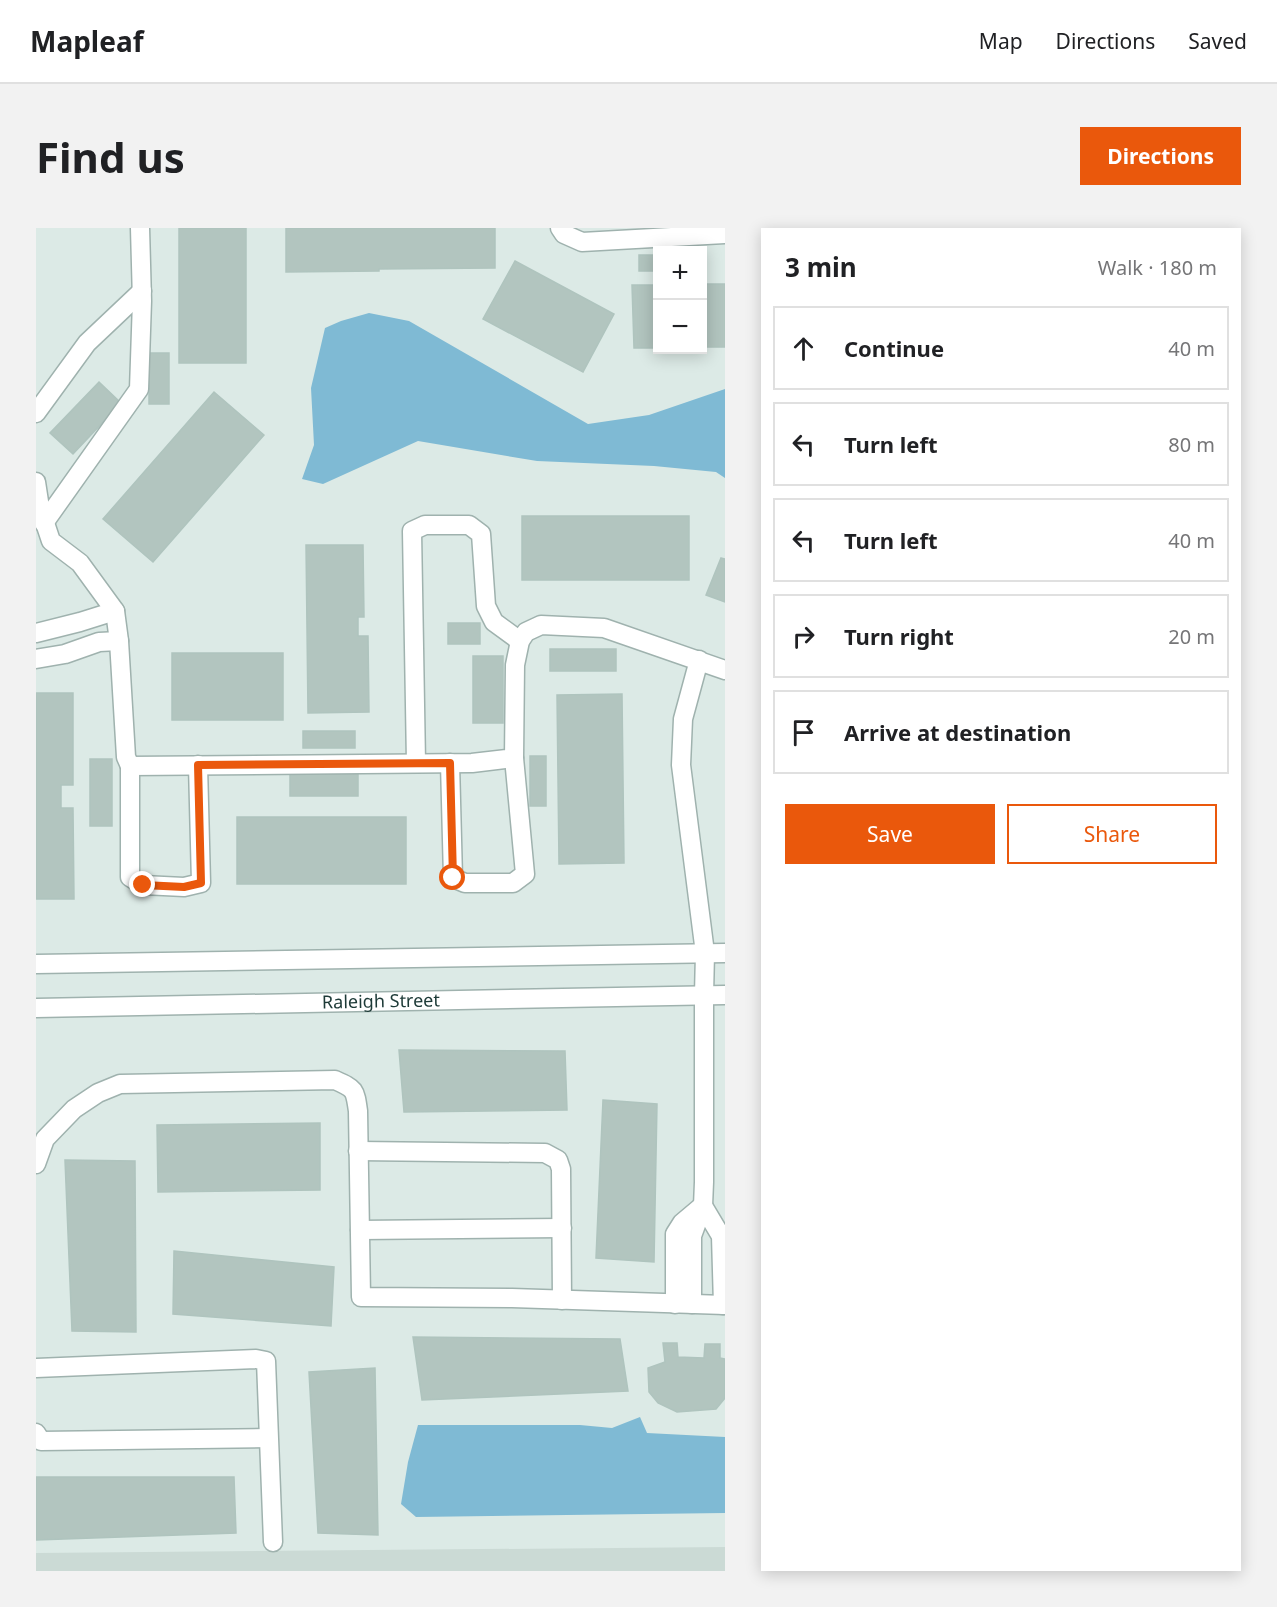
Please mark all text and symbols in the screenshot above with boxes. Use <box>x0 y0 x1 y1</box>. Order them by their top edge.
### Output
text: Mapleaf <box>30 22 144 60</box>
text: Map <box>979 27 1023 55</box>
text: Directions <box>1056 27 1155 55</box>
text: Saved <box>1188 27 1247 55</box>
button: Directions <box>1080 127 1241 185</box>
text: Find us <box>36 128 185 185</box>
map controls <box>653 246 707 354</box>
button: + <box>653 246 707 300</box>
text: 3 min <box>785 249 857 285</box>
text: Walk · 180 m <box>1098 254 1217 281</box>
button: − <box>653 300 707 354</box>
icon: ahead <box>787 332 820 365</box>
text: Continue <box>844 333 944 363</box>
text: 40 m <box>1168 335 1215 362</box>
icon: left <box>787 428 820 461</box>
text: Turn left <box>844 429 938 459</box>
text: 80 m <box>1168 431 1215 458</box>
icon: left <box>787 524 820 557</box>
text: Turn left <box>844 525 938 555</box>
text: 40 m <box>1168 527 1215 554</box>
icon: right <box>787 620 820 653</box>
text: Turn right <box>844 621 954 651</box>
text: 20 m <box>1168 623 1215 650</box>
icon: arrive <box>787 716 820 749</box>
text: Arrive at destination <box>844 717 1071 747</box>
button: Save <box>785 804 995 864</box>
button: Share <box>1007 804 1217 864</box>
route start <box>439 864 465 890</box>
route end <box>129 871 155 897</box>
street label: Raleigh Street <box>322 987 441 1014</box>

